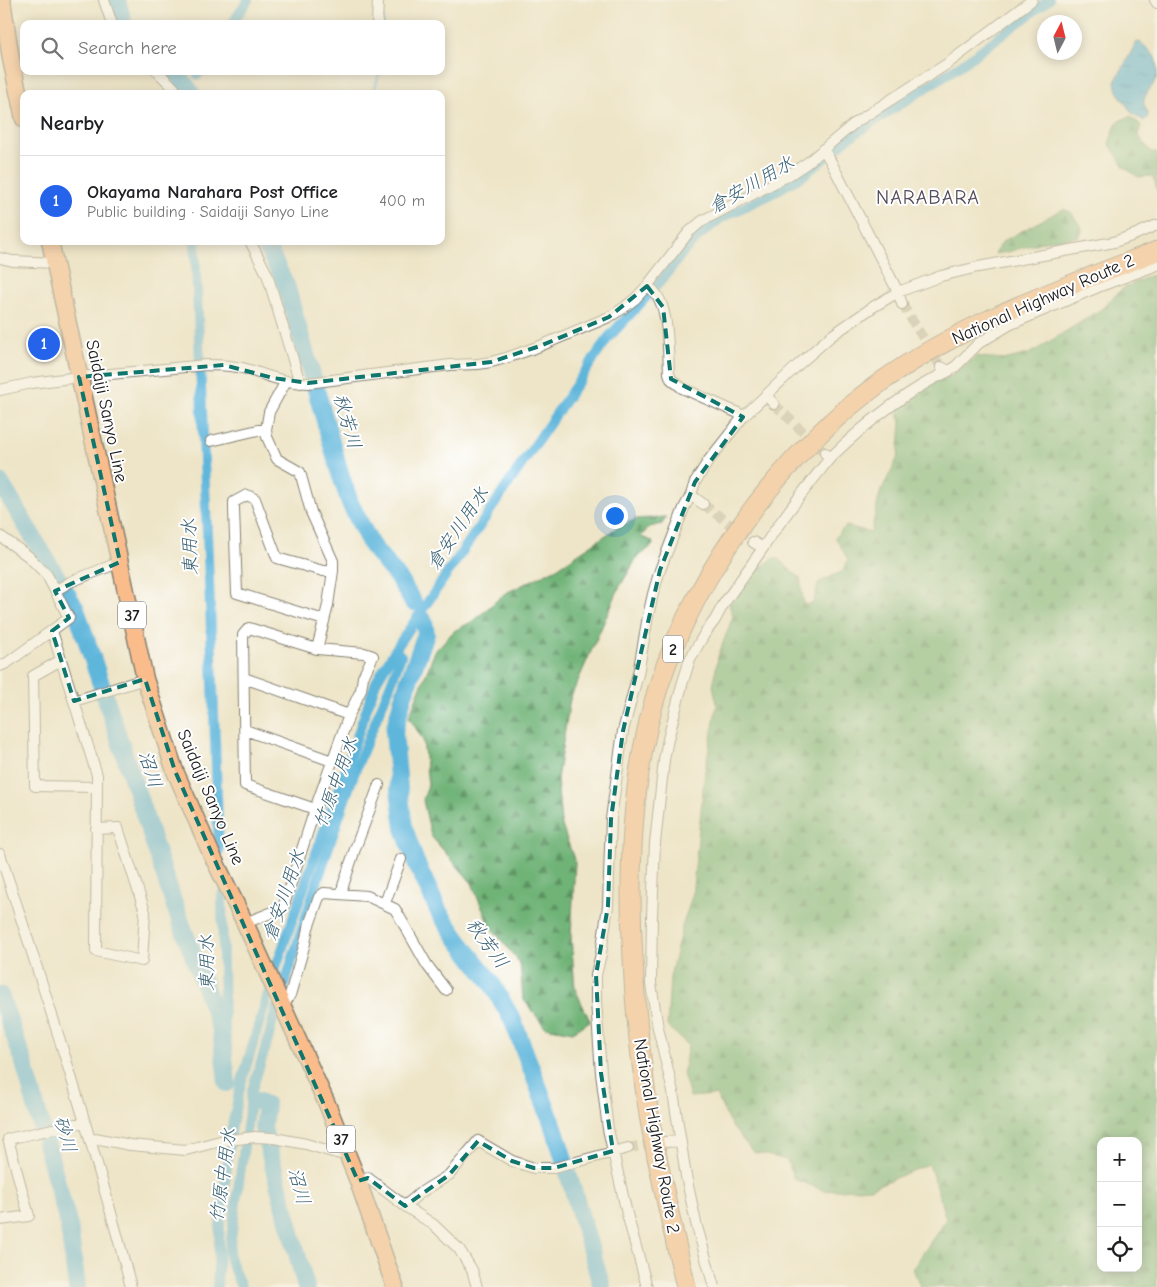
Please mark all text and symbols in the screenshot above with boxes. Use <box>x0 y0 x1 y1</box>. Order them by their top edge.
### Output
north arrow <box>1037 15 1082 60</box>
search box <box>20 20 445 75</box>
icon: search <box>38 34 66 62</box>
text: Search here <box>78 37 177 59</box>
text: Nearby <box>40 111 104 135</box>
water label: 倉安川用水 <box>705 152 798 218</box>
text: Okayama Narahara Post Office <box>87 181 338 203</box>
district label: NARABARA <box>876 186 980 209</box>
text: 1 <box>53 192 59 210</box>
text: 400 m <box>379 192 425 210</box>
text: Public building · Saidaiji Sanyo Line <box>87 203 329 221</box>
street label: National Highway Route 2 <box>949 250 1138 349</box>
pin: 1 <box>28 325 60 363</box>
street label: Saidaiji Sanyo Line <box>81 338 132 484</box>
water label: 秋芳川 <box>329 391 365 452</box>
water label: 倉安川用水 <box>422 483 494 574</box>
your location <box>602 503 628 529</box>
water label: 東用水 <box>178 518 202 576</box>
road number: 37 <box>118 602 146 628</box>
road number: 2 <box>663 636 683 662</box>
street label: Saidaiji Sanyo Line <box>173 726 249 868</box>
water label: 竹原中用水 <box>309 734 363 831</box>
water label: 沼川 <box>134 748 166 791</box>
water label: 倉安川用水 <box>258 847 310 944</box>
water label: 秋芳川 <box>462 914 513 973</box>
water label: 東用水 <box>196 934 218 992</box>
street label: National Highway Route 2 <box>629 1037 684 1235</box>
water label: 砂川 <box>49 1113 81 1155</box>
road number: 37 <box>327 1126 355 1152</box>
water label: 竹原中用水 <box>205 1127 240 1224</box>
map controls <box>1097 1137 1142 1272</box>
button: + <box>1097 1137 1142 1182</box>
water label: 沼川 <box>283 1165 315 1207</box>
button: − <box>1097 1182 1142 1227</box>
button: locate <box>1097 1227 1142 1272</box>

